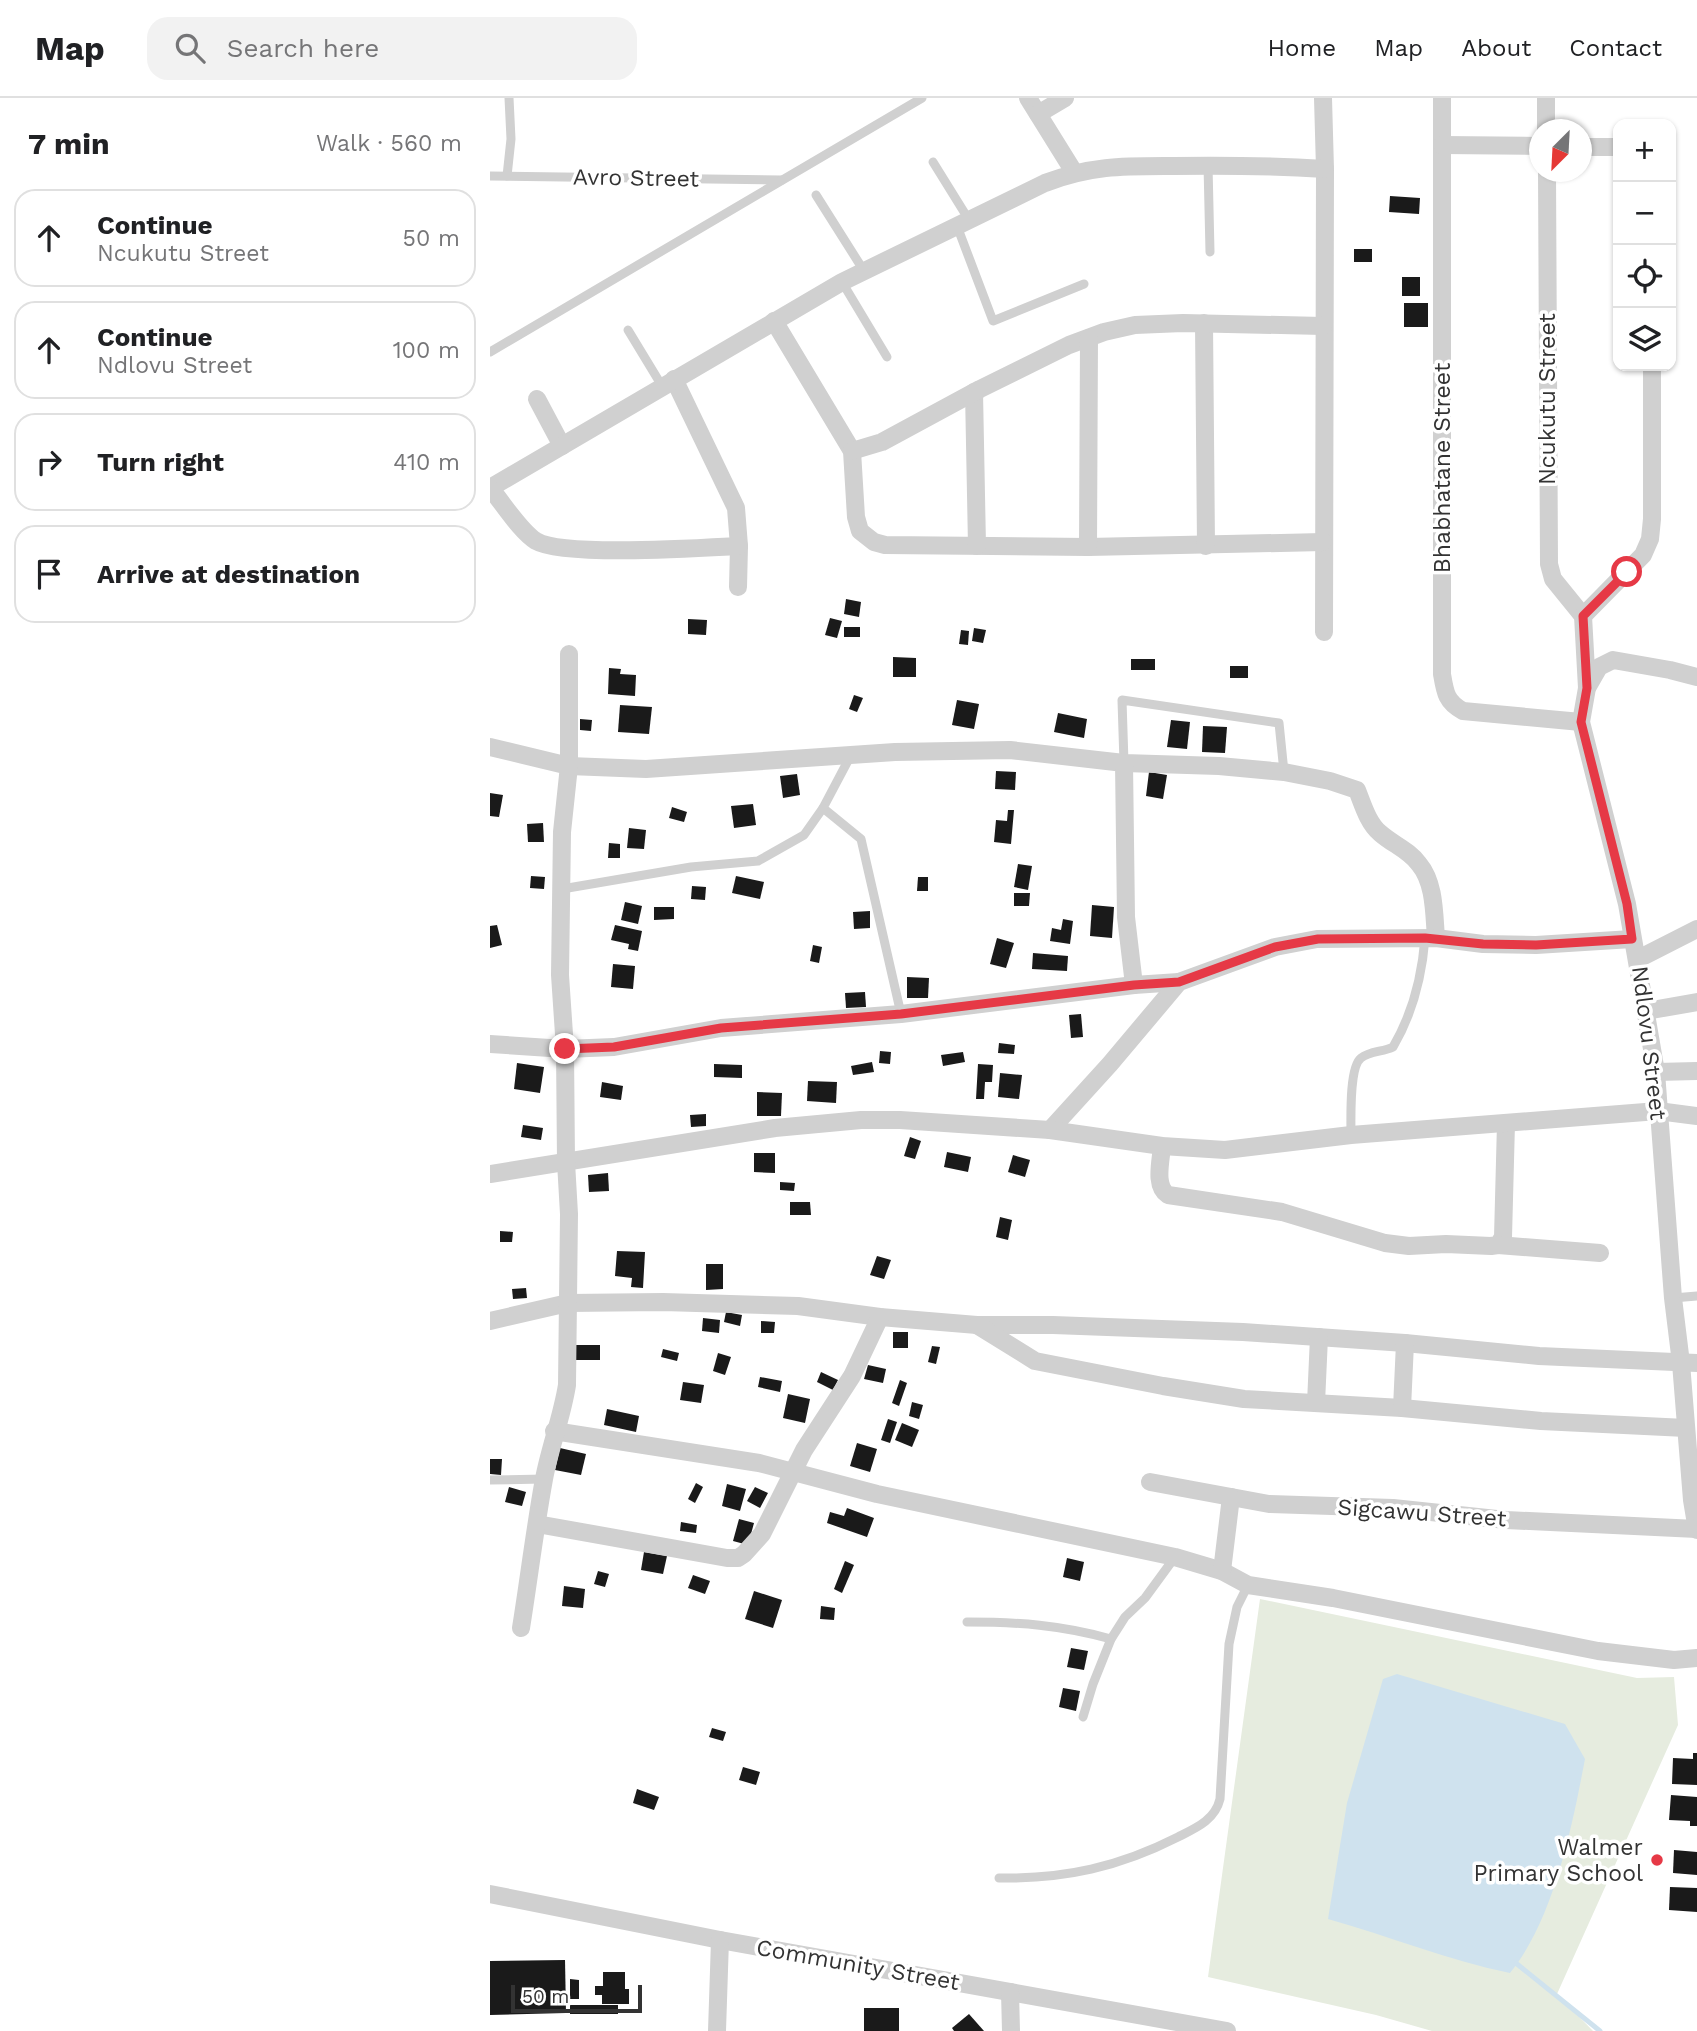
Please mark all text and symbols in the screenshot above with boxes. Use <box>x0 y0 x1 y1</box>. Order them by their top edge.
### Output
search box <box>147 17 637 80</box>
text: Map <box>35 29 105 68</box>
icon: search <box>171 29 209 67</box>
text: Search here <box>227 33 379 63</box>
text: Home <box>1268 34 1336 62</box>
text: Map <box>1374 34 1423 62</box>
text: About <box>1461 34 1531 62</box>
text: Contact <box>1569 34 1662 62</box>
north arrow <box>1529 119 1592 182</box>
map controls <box>1613 119 1676 371</box>
button: + <box>1613 119 1676 182</box>
text: 7 min <box>28 126 110 161</box>
text: Walk · 560 m <box>316 130 462 157</box>
street label: Avro Street <box>573 163 700 193</box>
button: − <box>1613 182 1676 245</box>
text: Continue <box>97 210 213 240</box>
icon: ahead <box>30 219 68 257</box>
text: 50 m <box>403 225 460 252</box>
text: Ncukutu Street <box>97 240 269 267</box>
button: locate <box>1613 245 1676 308</box>
button: layers <box>1613 308 1676 371</box>
street label: Ncukutu Street <box>1534 313 1561 485</box>
text: Continue <box>97 322 213 352</box>
icon: ahead <box>30 331 68 369</box>
text: 100 m <box>393 337 460 364</box>
text: Ndlovu Street <box>97 352 252 379</box>
street label: Bhabhatane Street <box>1429 362 1456 573</box>
icon: right <box>30 443 68 481</box>
text: Turn right <box>97 447 224 477</box>
text: 410 m <box>393 449 460 476</box>
icon: arrive <box>30 555 68 593</box>
route start <box>1611 556 1642 587</box>
text: Arrive at destination <box>97 559 360 589</box>
street label: Ndlovu Street <box>1626 964 1672 1122</box>
route end <box>549 1033 580 1064</box>
street label: Sigcawu Street <box>1337 1494 1508 1532</box>
place label: Walmer Primary School <box>1474 1834 1643 1887</box>
marker: Walmer Primary School <box>1649 1852 1665 1868</box>
street label: Community Street <box>754 1934 962 1996</box>
scale bar <box>511 1982 642 2014</box>
text: 50 m <box>522 1985 569 2008</box>

